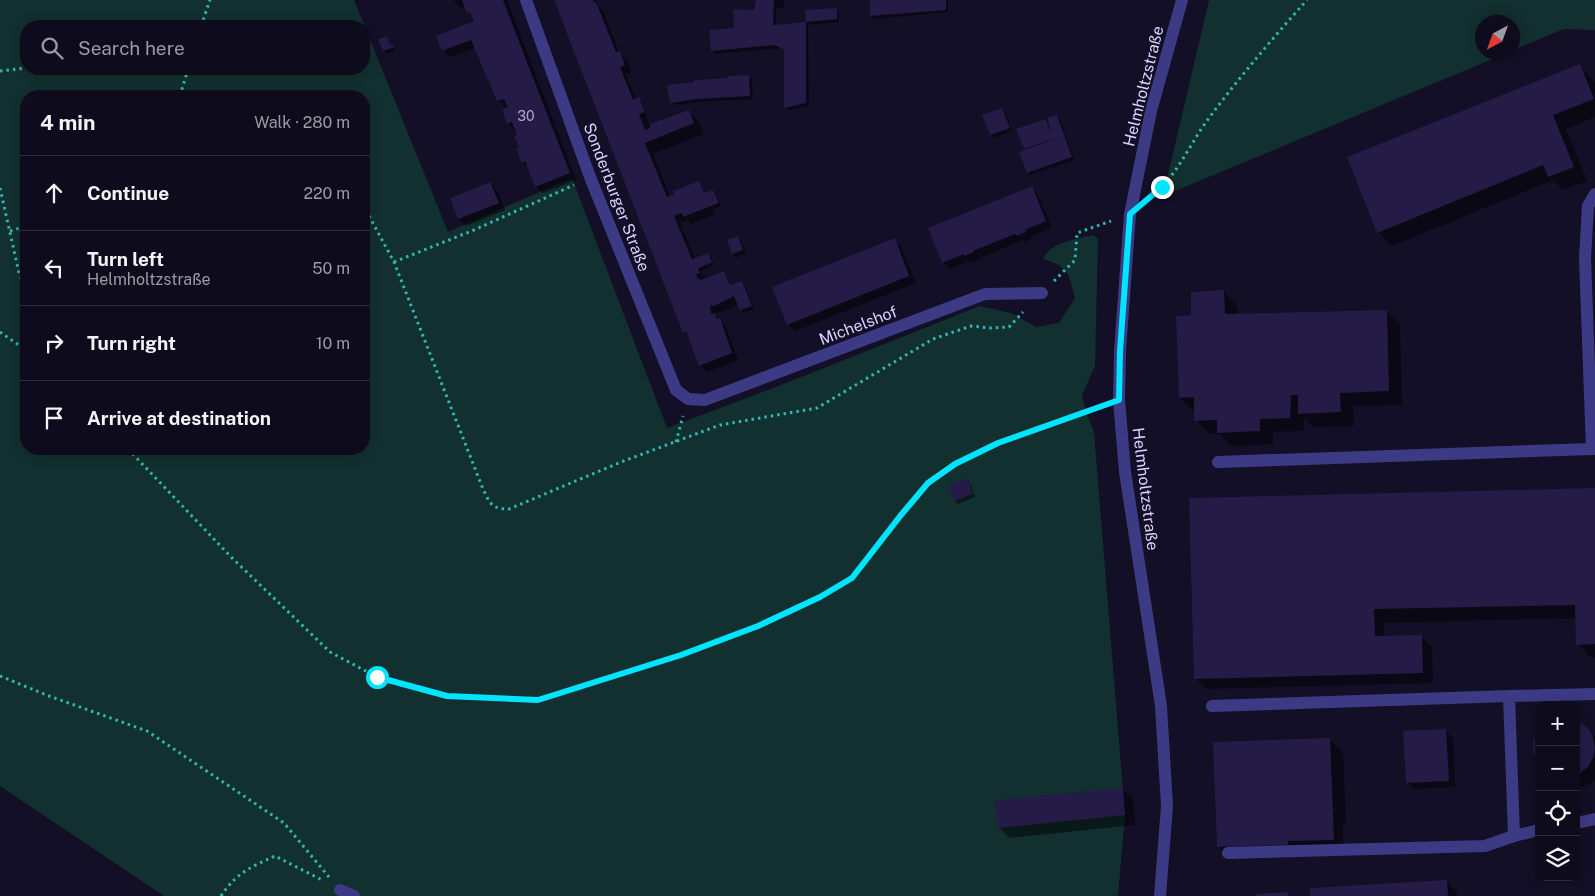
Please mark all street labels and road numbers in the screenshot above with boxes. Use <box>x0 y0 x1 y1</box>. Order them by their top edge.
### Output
street label: Helmholtzstraße <box>1119 24 1168 148</box>
street label: Sonderburger Straße <box>579 120 654 274</box>
street label: Michelshof <box>816 302 900 349</box>
street label: Helmholtzstraße <box>1129 427 1162 552</box>

